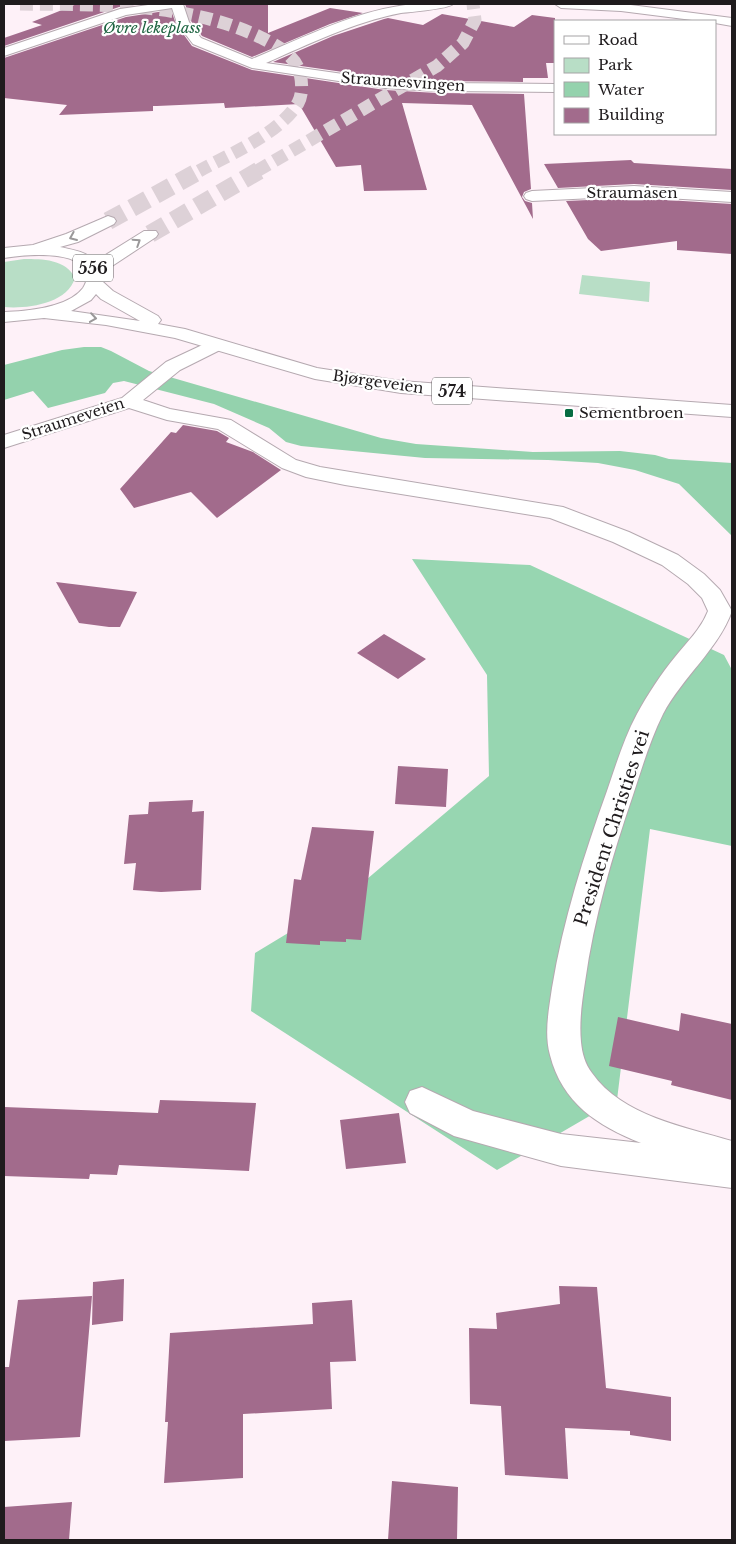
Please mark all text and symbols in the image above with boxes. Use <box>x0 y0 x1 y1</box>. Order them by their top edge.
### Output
park label: Øvre lekeplass <box>103 18 201 37</box>
legend <box>554 20 716 135</box>
text: Road <box>598 30 638 49</box>
text: Park <box>598 55 634 74</box>
street label: Straumesvingen <box>340 68 466 95</box>
text: Water <box>597 80 645 99</box>
text: Building <box>598 105 665 124</box>
street label: Straumåsen <box>587 183 677 202</box>
one-way arrow <box>69 230 78 241</box>
one-way arrow <box>132 239 141 249</box>
road number: 556 <box>73 254 113 282</box>
one-way arrow <box>89 312 97 323</box>
street label: Bjørgeveien <box>331 366 425 397</box>
road number: 574 <box>432 378 472 404</box>
street label: Straumeveien <box>19 393 127 444</box>
place label: Sementbroen <box>579 403 684 422</box>
marker: Sementbroen <box>563 407 575 419</box>
street label: President Christies vei <box>570 727 654 929</box>

